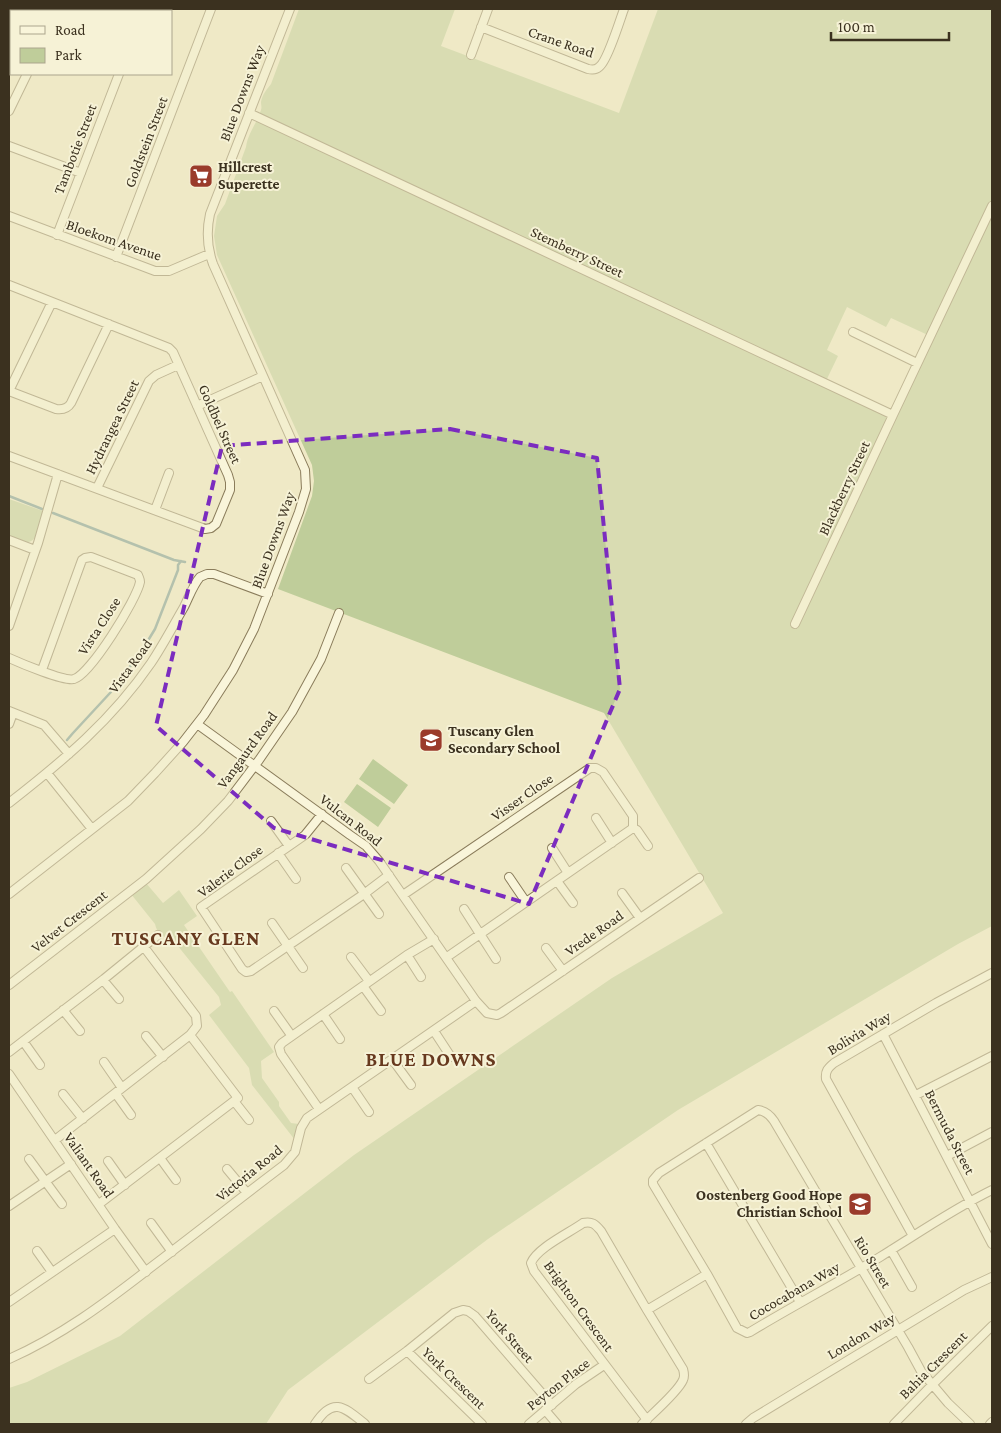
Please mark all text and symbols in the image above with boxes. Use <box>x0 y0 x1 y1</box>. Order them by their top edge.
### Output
legend <box>10 10 172 75</box>
scale bar <box>831 10 948 42</box>
text: 100 m <box>838 19 875 35</box>
text: Road <box>55 22 86 38</box>
street label: Crane Road <box>526 23 596 61</box>
street label: Blue Downs Way <box>216 43 269 144</box>
text: Park <box>55 47 82 63</box>
street label: Goldstein Street <box>121 93 171 190</box>
street label: Tambotie Street <box>50 101 100 196</box>
place label: Hillcrest Superette <box>218 159 279 192</box>
supermarket icon: Hillcrest Superette <box>188 163 214 189</box>
street label: Bloekom Avenue <box>64 216 164 264</box>
street label: Stemberry Street <box>528 224 627 282</box>
street label: Hydrangea Street <box>82 376 143 477</box>
street label: Goldbel Street <box>195 382 245 467</box>
street label: Blackberry Street <box>815 437 874 538</box>
street label: Blue Downs Way <box>248 489 299 591</box>
street label: Vista Close <box>74 594 124 658</box>
street label: Vista Road <box>105 636 155 696</box>
street label: Vangaurd Road <box>214 708 281 792</box>
place label: Tuscany Glen Secondary School <box>448 723 561 756</box>
school or university icon: Tuscany Glen Secondary School <box>418 727 444 753</box>
street label: Visser Close <box>488 770 556 824</box>
street label: Vulcan Road <box>317 791 385 849</box>
street label: Valerie Close <box>195 841 266 900</box>
street label: Velvet Crescent <box>28 886 111 956</box>
street label: Vrede Road <box>562 907 626 959</box>
district label: TUSCANY GLEN <box>111 927 261 949</box>
street label: Bolivia Way <box>824 1008 894 1059</box>
district label: BLUE DOWNS <box>365 1048 497 1070</box>
street label: Bermuda Street <box>922 1087 979 1178</box>
street label: Valiant Road <box>61 1129 117 1201</box>
street label: Victoria Road <box>213 1141 285 1204</box>
place label: Oostenberg Good Hope Christian School <box>696 1187 843 1220</box>
school or university icon: Oostenberg Good Hope Christian School <box>847 1191 873 1217</box>
street label: Rio Street <box>851 1233 895 1292</box>
street label: Brighton Crescent <box>540 1258 618 1356</box>
street label: Cococabana Way <box>746 1258 843 1324</box>
street label: York Street <box>483 1306 538 1366</box>
street label: London Way <box>824 1310 898 1363</box>
street label: Bahia Crescent <box>896 1327 971 1402</box>
street label: York Crescent <box>419 1344 490 1413</box>
street label: Peyton Place <box>523 1354 593 1414</box>

